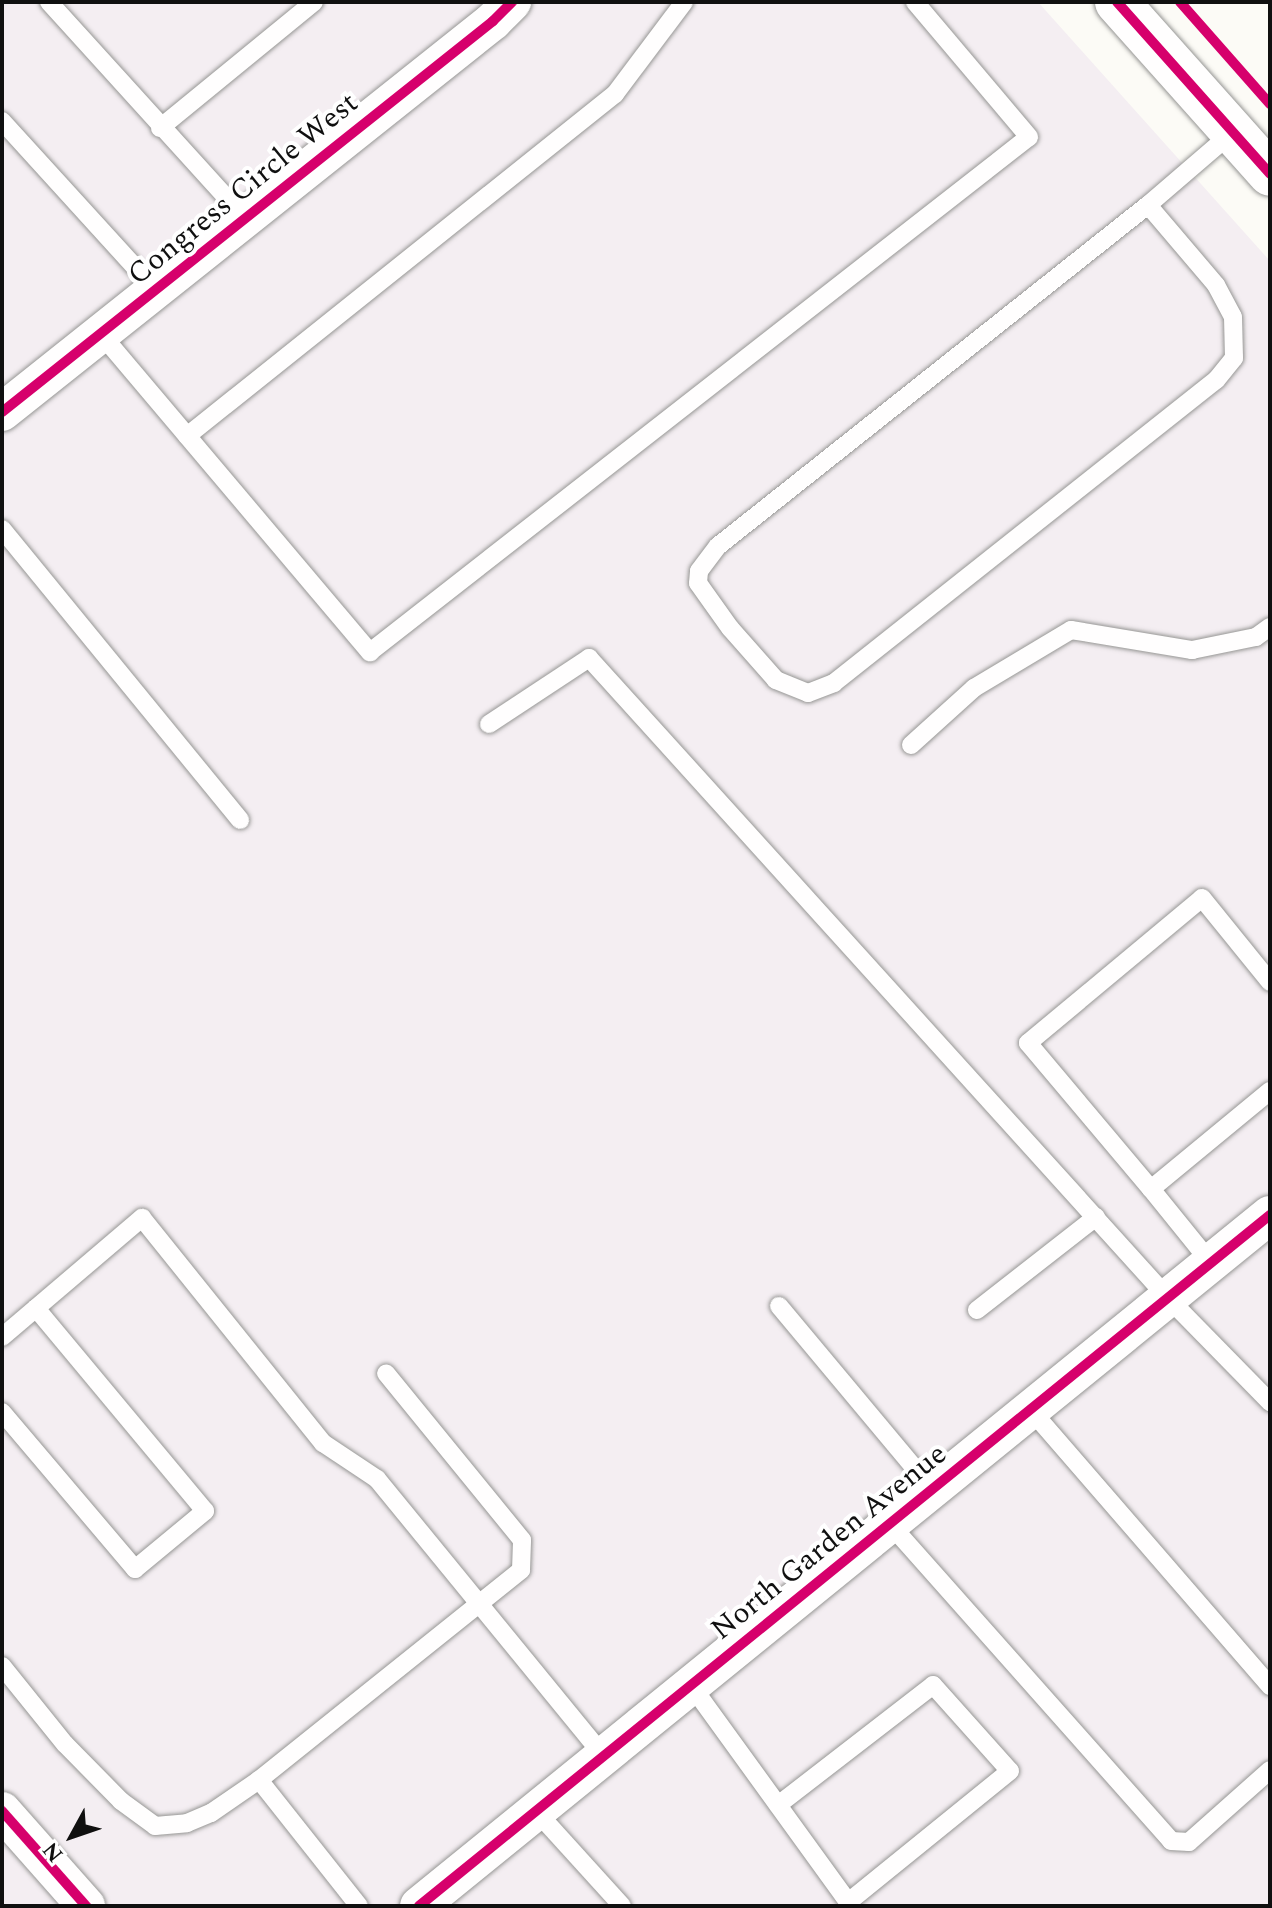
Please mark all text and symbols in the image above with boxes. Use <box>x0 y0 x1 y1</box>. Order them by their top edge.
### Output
street label: Congress Circle West <box>121 85 365 293</box>
street label: North Garden Avenue <box>704 1436 954 1648</box>
north arrow <box>32 1796 112 1876</box>
text: N <box>35 1834 72 1869</box>

